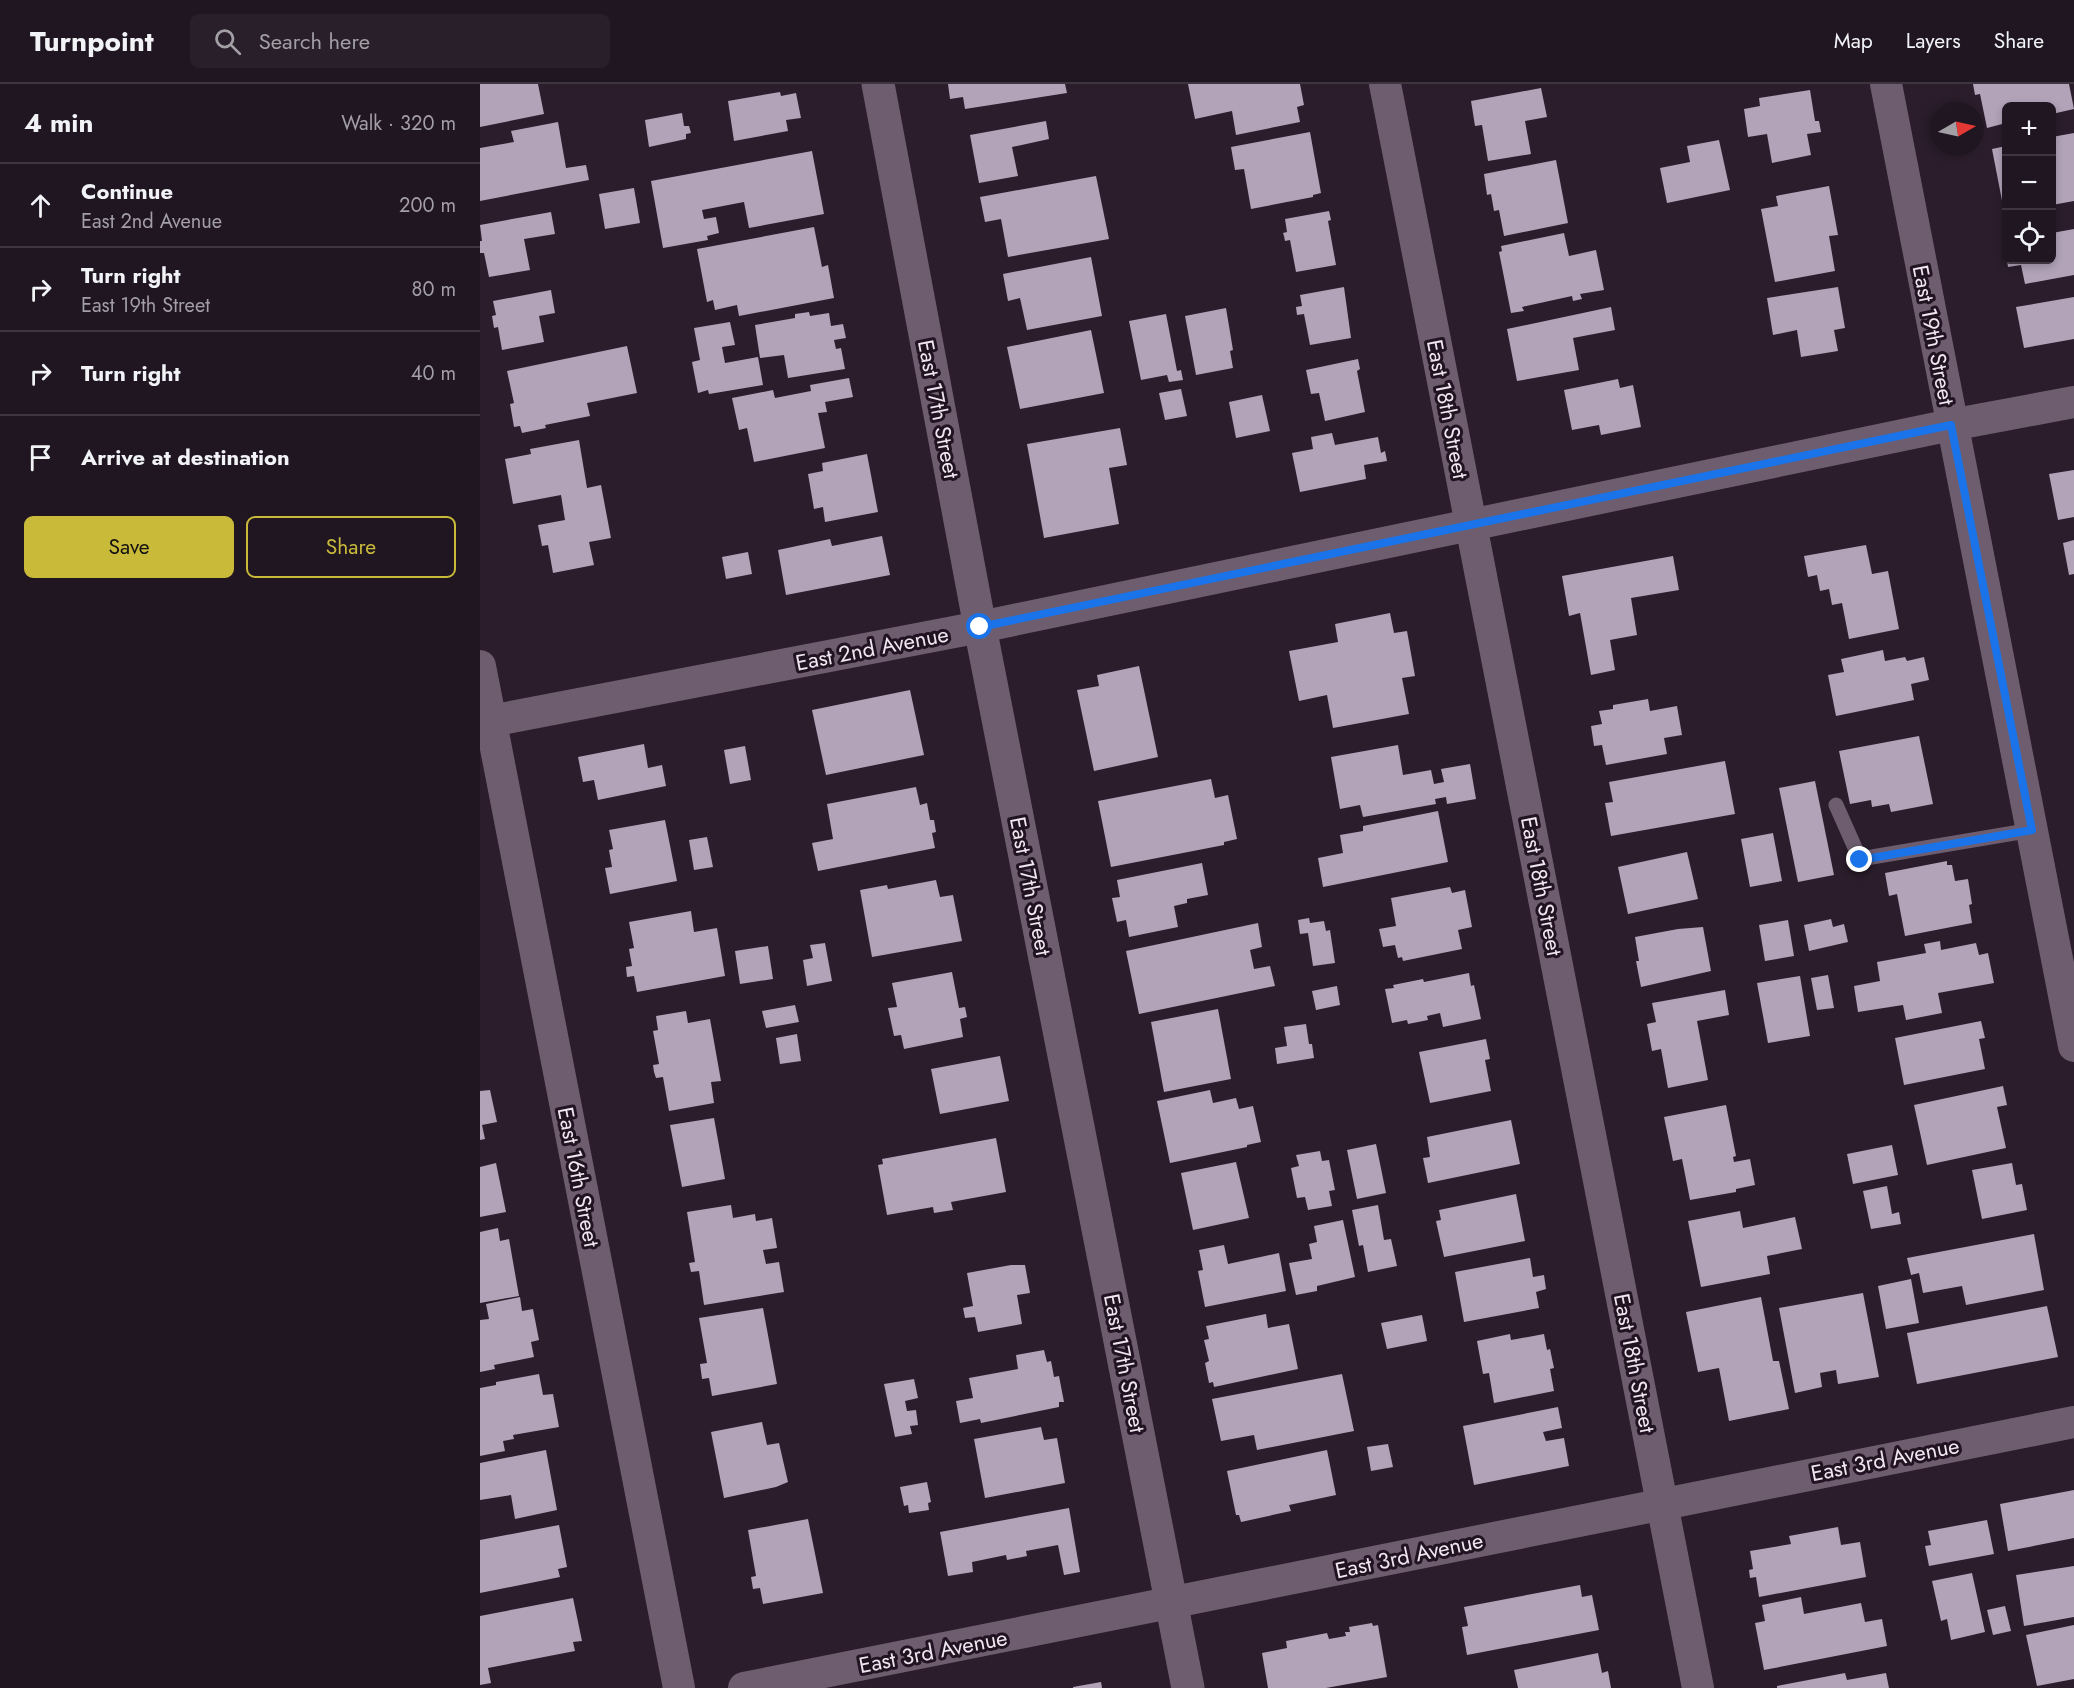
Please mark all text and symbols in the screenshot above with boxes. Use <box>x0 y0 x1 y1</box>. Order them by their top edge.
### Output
search box <box>190 14 610 68</box>
text: Turnpoint <box>30 21 154 62</box>
icon: search <box>211 25 244 58</box>
text: Search here <box>259 25 370 57</box>
text: Map <box>1834 26 1873 56</box>
text: Layers <box>1906 26 1961 56</box>
text: Share <box>1994 26 2044 56</box>
north arrow <box>1930 102 1984 156</box>
map controls <box>2002 102 2056 264</box>
button: + <box>2002 102 2056 156</box>
text: 4 min <box>24 104 93 142</box>
text: Walk · 320 m <box>341 109 456 138</box>
button: − <box>2002 156 2056 210</box>
text: Continue <box>81 175 173 207</box>
icon: ahead <box>24 189 57 222</box>
text: 200 m <box>399 191 456 220</box>
text: East 2nd Avenue <box>81 207 222 236</box>
button: locate <box>2002 210 2056 264</box>
text: Turn right <box>81 259 181 291</box>
street label: East 19th Street <box>1905 262 1963 408</box>
icon: right <box>24 273 57 306</box>
text: 80 m <box>411 275 456 304</box>
text: East 19th Street <box>81 291 210 320</box>
street label: East 17th Street <box>910 337 968 482</box>
street label: East 18th Street <box>1419 337 1477 482</box>
icon: right <box>24 357 57 390</box>
text: Turn right <box>81 357 181 389</box>
text: 40 m <box>411 359 456 388</box>
icon: arrive <box>24 441 57 474</box>
text: Arrive at destination <box>81 441 290 473</box>
button: Save <box>24 516 234 578</box>
button: Share <box>246 516 456 578</box>
route start <box>966 613 992 639</box>
street label: East 2nd Avenue <box>793 617 951 679</box>
street label: East 17th Street <box>1002 814 1060 959</box>
street label: East 18th Street <box>1513 814 1571 959</box>
route end <box>1846 846 1872 872</box>
street label: East 16th Street <box>550 1104 608 1250</box>
street label: East 17th Street <box>1096 1291 1154 1436</box>
street label: East 18th Street <box>1606 1291 1664 1436</box>
street label: East 3rd Avenue <box>1808 1429 1962 1489</box>
street label: East 3rd Avenue <box>1332 1524 1486 1586</box>
street label: East 3rd Avenue <box>856 1621 1010 1681</box>

